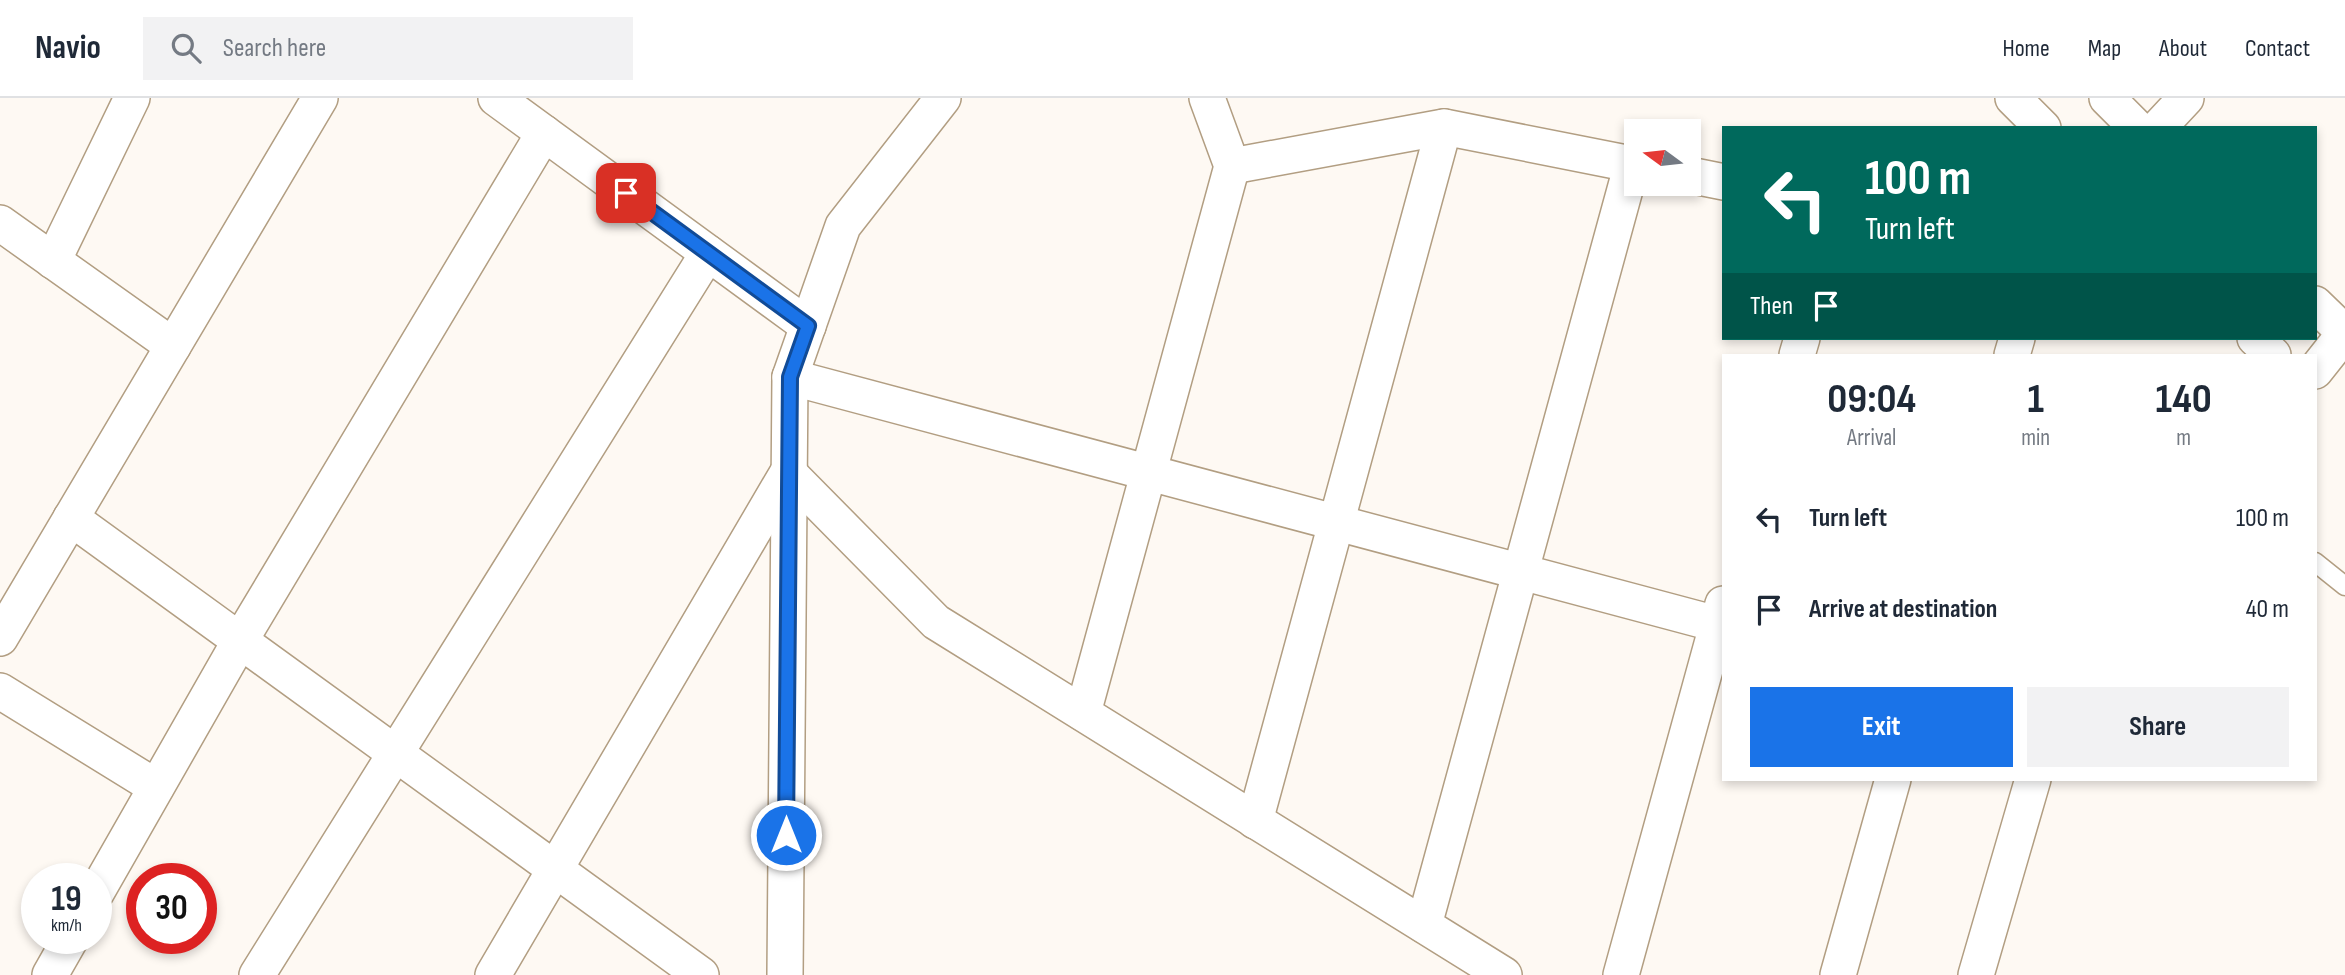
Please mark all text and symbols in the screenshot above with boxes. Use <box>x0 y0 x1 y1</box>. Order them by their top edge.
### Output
search box <box>143 17 633 80</box>
text: Navio <box>35 28 101 68</box>
icon: search <box>167 29 205 67</box>
text: Search here <box>223 33 326 64</box>
text: Home <box>2002 34 2050 63</box>
text: Map <box>2088 34 2121 63</box>
text: About <box>2159 34 2207 63</box>
text: Contact <box>2245 34 2310 63</box>
north arrow <box>1624 119 1701 196</box>
map controls <box>1624 119 1701 196</box>
text: 100 m <box>1865 150 1971 209</box>
icon: left <box>1750 154 1841 245</box>
pin <box>596 163 656 223</box>
icon: arrive <box>607 174 645 212</box>
text: Turn left <box>1865 210 1955 249</box>
icon: arrive <box>1807 287 1845 325</box>
text: Then <box>1750 291 1793 322</box>
text: 09:04 <box>1827 374 1916 425</box>
text: 1 <box>2027 374 2044 425</box>
text: 140 <box>2155 374 2212 425</box>
text: Arrival <box>1847 424 1896 452</box>
text: min <box>2021 424 2050 452</box>
text: m <box>2176 424 2191 452</box>
icon: left <box>1750 500 1788 538</box>
text: Turn left <box>1809 503 1887 534</box>
text: 100 m <box>2236 503 2289 534</box>
icon: arrive <box>1750 591 1788 629</box>
text: Arrive at destination <box>1809 594 1997 625</box>
text: 40 m <box>2246 594 2289 625</box>
button: Exit <box>1750 687 2013 767</box>
button: Share <box>2027 687 2289 767</box>
position arrow <box>749 798 823 872</box>
speed limit sign: 30 <box>126 863 217 954</box>
text: 19 <box>51 878 82 921</box>
text: km/h <box>51 915 82 936</box>

